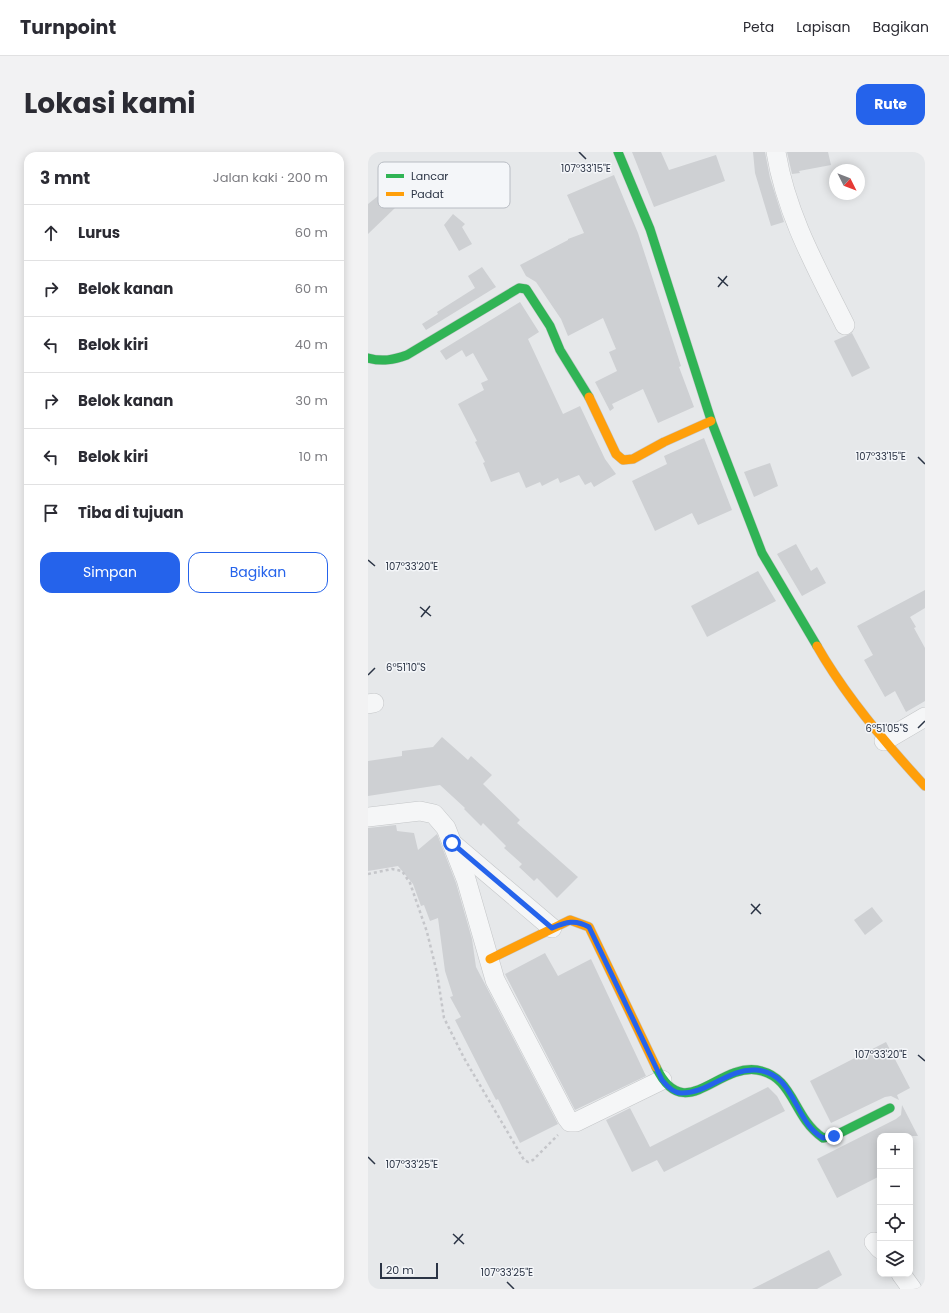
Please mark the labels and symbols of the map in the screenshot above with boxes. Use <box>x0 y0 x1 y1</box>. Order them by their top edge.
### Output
text: 107°33'15"E <box>561 161 611 176</box>
legend <box>378 162 510 208</box>
north arrow <box>829 164 865 200</box>
text: Lancar <box>411 168 448 184</box>
text: Padat <box>411 186 444 202</box>
text: 107°33'15"E <box>856 449 906 464</box>
text: 107°33'20"E <box>386 559 438 574</box>
text: 6°51'10"S <box>386 660 426 675</box>
text: 6°51'05"S <box>866 721 909 736</box>
route start <box>443 834 461 852</box>
text: 107°33'20"E <box>855 1047 907 1062</box>
route end <box>825 1127 843 1145</box>
text: 107°33'25"E <box>386 1157 438 1172</box>
scale bar <box>380 1261 438 1280</box>
text: 107°33'25"E <box>481 1265 533 1280</box>

